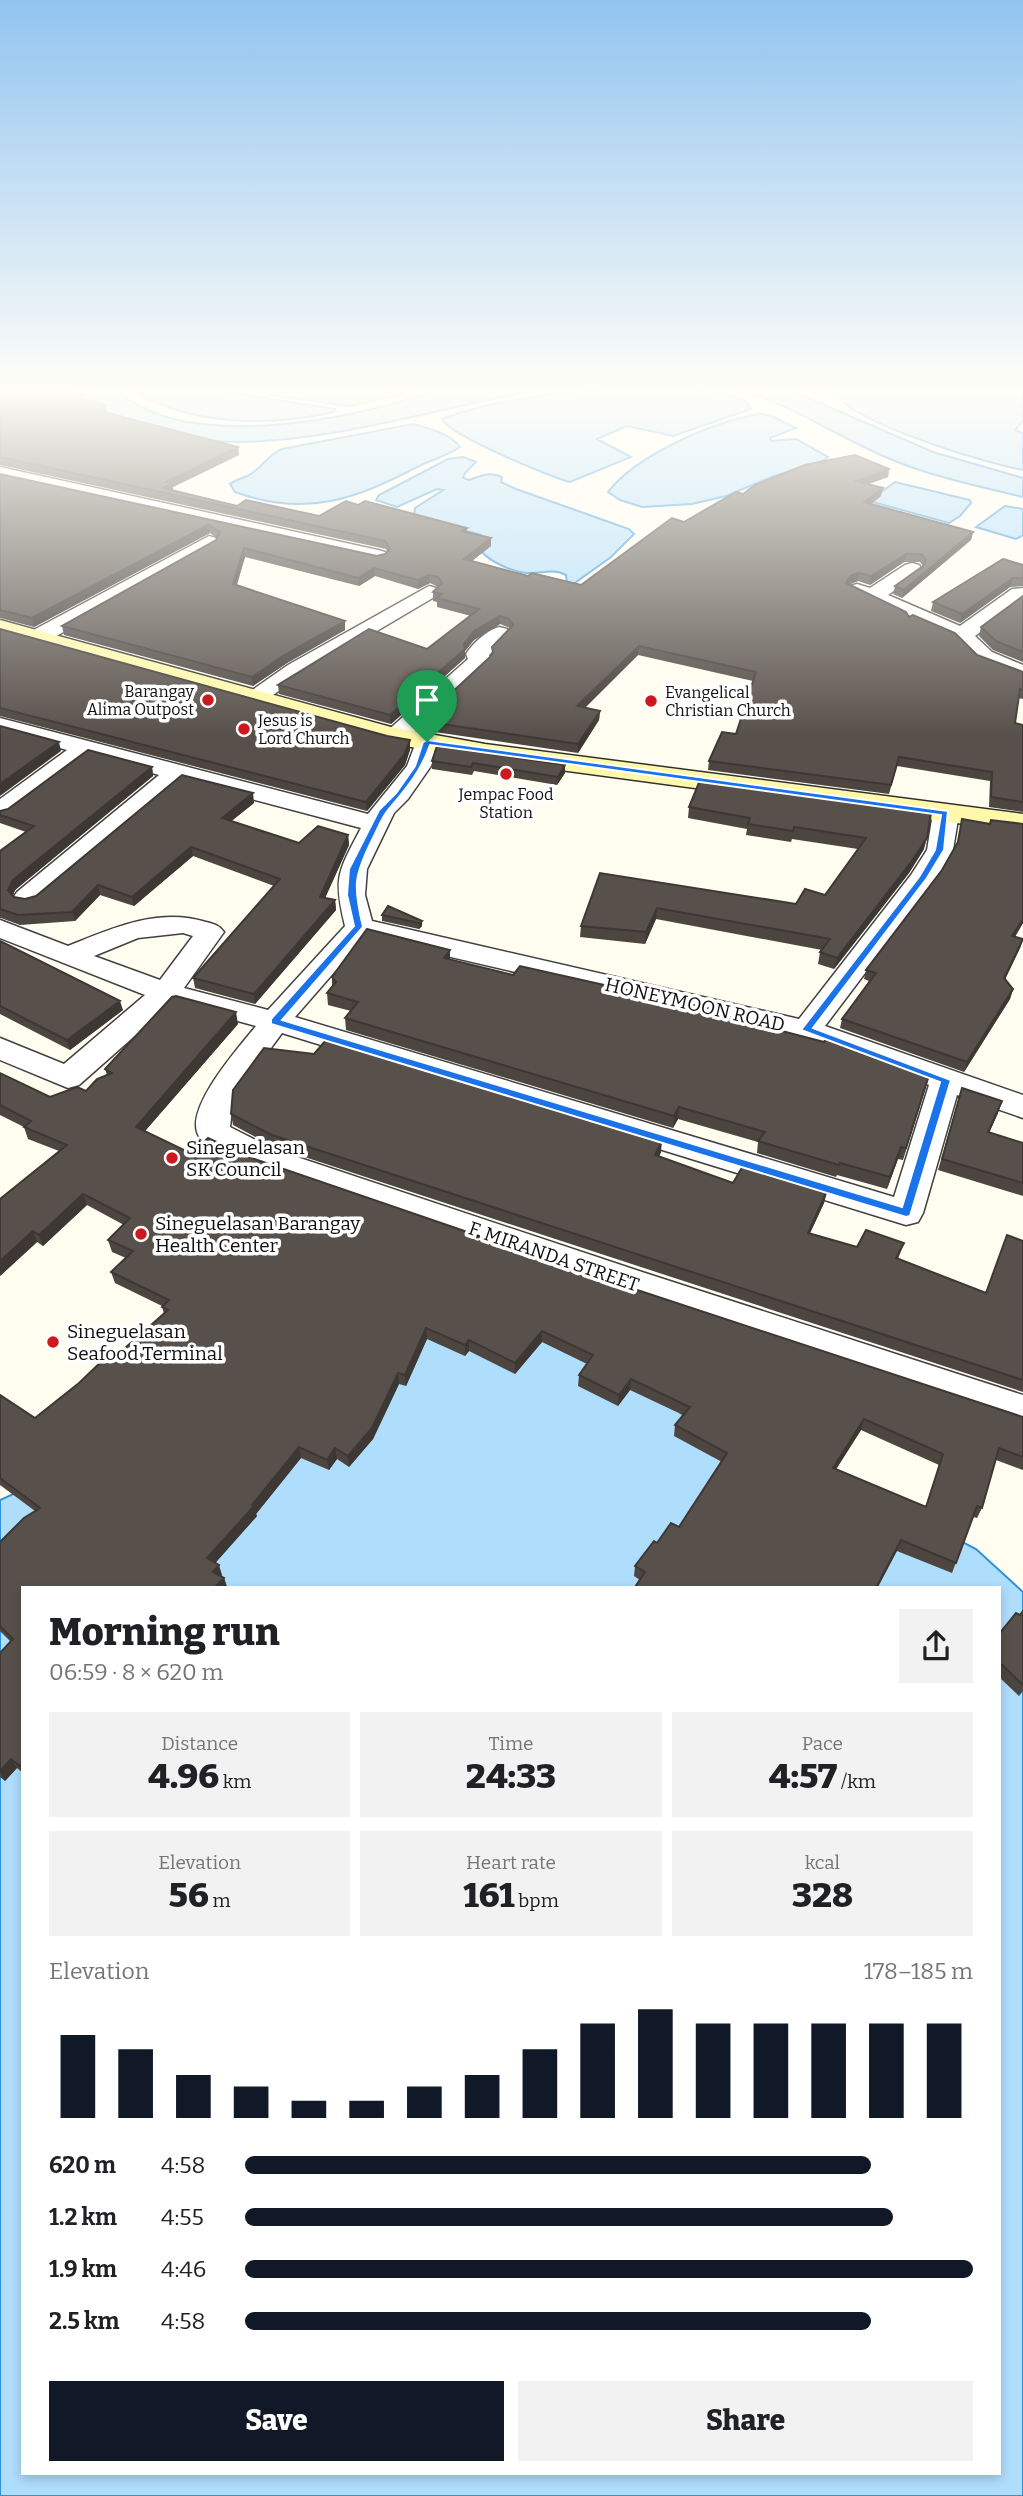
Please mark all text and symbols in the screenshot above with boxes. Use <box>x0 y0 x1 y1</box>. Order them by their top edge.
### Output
pin <box>397 670 457 742</box>
icon: arrive <box>408 681 446 719</box>
place label: Barangay Alima Outpost <box>87 682 195 719</box>
place label: Evangelical Christian Church <box>665 683 791 720</box>
marker: Barangay Alima Outpost <box>200 692 216 708</box>
marker: Evangelical Christian Church <box>643 693 659 709</box>
place label: Jesus is Lord Church <box>257 711 350 748</box>
marker: Jesus is Lord Church <box>236 721 252 737</box>
marker: Jempac Food Station <box>498 766 514 782</box>
place label: Jempac Food Station <box>458 785 554 822</box>
street label: HONEYMOON ROAD <box>603 973 787 1036</box>
place label: Sineguelasan SK Council <box>186 1136 305 1181</box>
marker: Sineguelasan SK Council <box>164 1150 180 1166</box>
place label: Sineguelasan Barangay Health Center <box>155 1212 361 1257</box>
street label: F. MIRANDA STREET <box>466 1217 642 1296</box>
marker: Sineguelasan Barangay Health Center <box>133 1226 149 1242</box>
place label: Sineguelasan Seafood Terminal <box>67 1320 223 1365</box>
marker: Sineguelasan Seafood Terminal <box>45 1334 61 1350</box>
text: Morning run <box>49 1609 280 1655</box>
button: share <box>899 1609 973 1683</box>
text: 06:59 · 8 × 620 m <box>49 1658 223 1686</box>
text: Distance <box>161 1732 238 1755</box>
text: Time <box>489 1732 533 1755</box>
text: Pace <box>802 1732 843 1755</box>
text: 4.96 <box>148 1755 219 1797</box>
text: 24:33 <box>466 1755 556 1797</box>
text: 4:57 <box>769 1755 837 1797</box>
text: km <box>219 1770 251 1793</box>
text: /km <box>837 1770 876 1793</box>
text: Elevation <box>158 1851 241 1874</box>
text: Heart rate <box>466 1851 556 1874</box>
text: kcal <box>805 1851 840 1874</box>
text: 56 <box>169 1874 209 1916</box>
text: 161 <box>463 1874 515 1916</box>
text: 328 <box>792 1874 853 1916</box>
text: m <box>209 1889 231 1912</box>
text: bpm <box>515 1889 559 1912</box>
text: Elevation <box>49 1957 149 1985</box>
text: 178–185 m <box>864 1957 973 1985</box>
text: 620 m <box>49 2151 116 2179</box>
text: 4:58 <box>161 2151 205 2179</box>
text: 1.2 km <box>49 2203 117 2231</box>
text: 4:55 <box>161 2203 204 2231</box>
text: 1.9 km <box>49 2255 117 2283</box>
text: 4:46 <box>161 2255 206 2283</box>
text: 2.5 km <box>49 2307 119 2335</box>
text: 4:58 <box>161 2307 205 2335</box>
button: Save <box>49 2381 504 2461</box>
button: Share <box>518 2381 973 2461</box>

